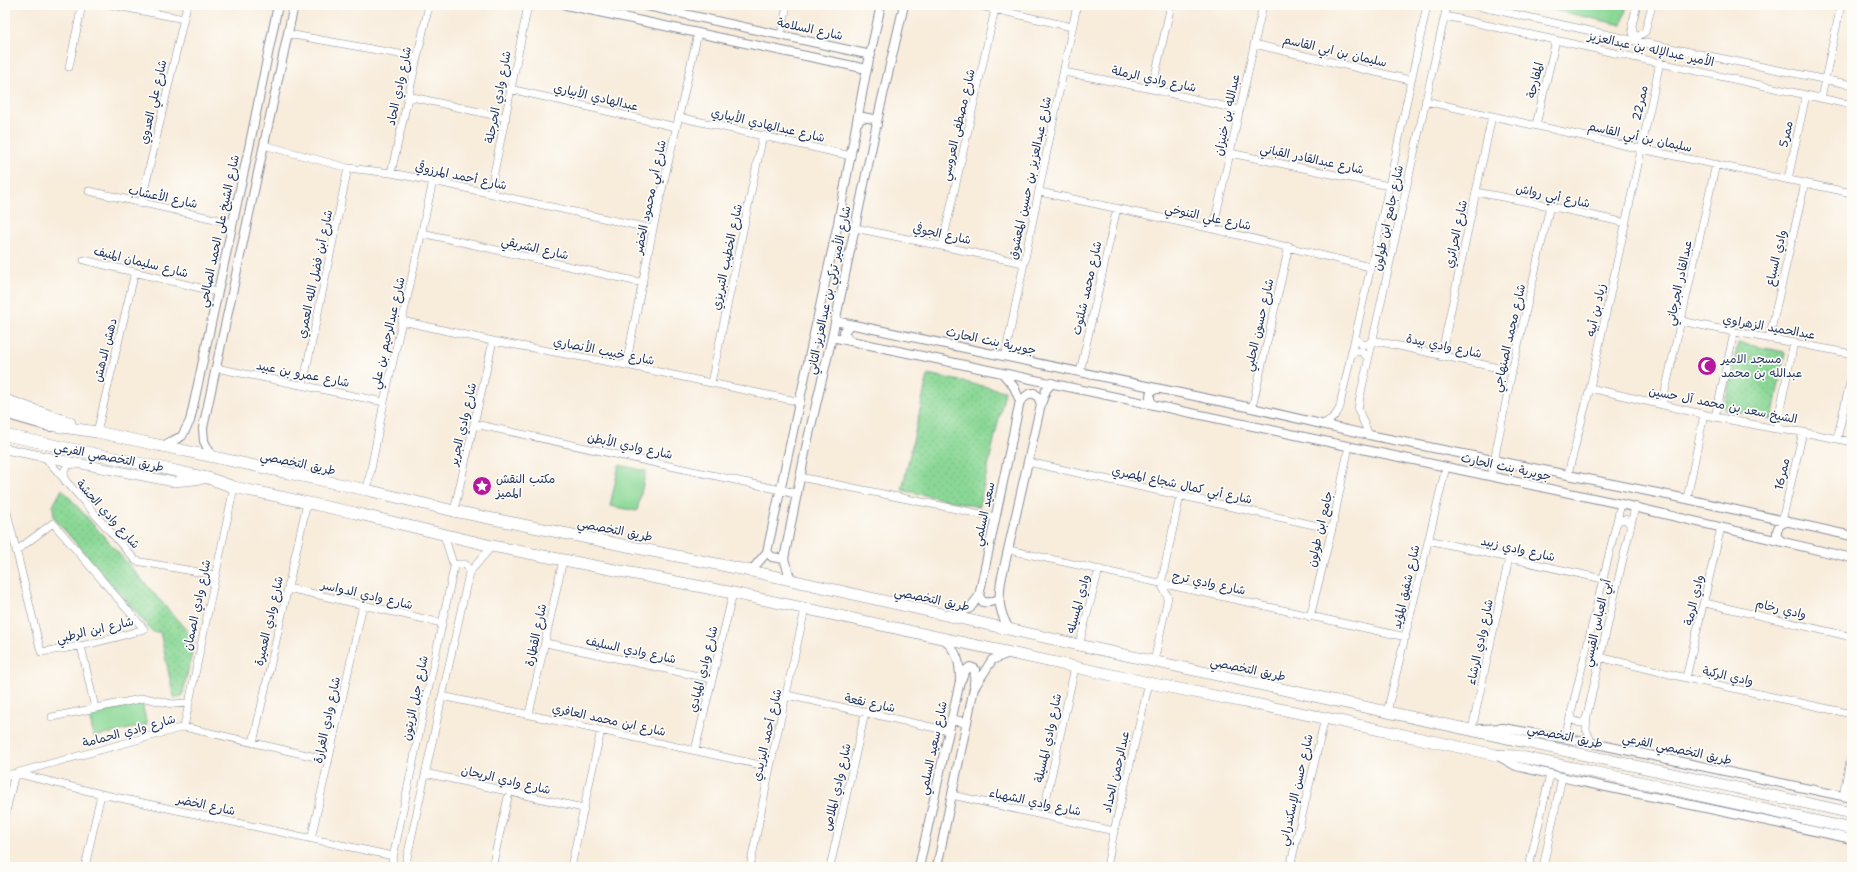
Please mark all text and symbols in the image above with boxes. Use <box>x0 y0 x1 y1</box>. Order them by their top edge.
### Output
street label: شارع السلامة <box>775 14 844 45</box>
street label: الأمير عبدالإله بن عبدالعزيز <box>1585 28 1716 70</box>
street label: سليمان بن ابي القاسم <box>1281 31 1389 74</box>
street label: شارع وادي الحاد <box>383 45 416 127</box>
street label: شارع وادي الحرجلة <box>481 49 516 145</box>
street label: شارع علي العدوي <box>136 58 173 146</box>
street label: المفارجة <box>1523 60 1547 100</box>
street label: شارع وادي الرملة <box>1110 62 1198 97</box>
street label: شارع مصطفى العروسي <box>937 68 982 183</box>
street label: عبدالله بن خنيزان <box>1211 73 1243 157</box>
street label: عبدالهادي الأبياري <box>552 80 640 115</box>
street label: ممر22 <box>1628 84 1652 122</box>
street label: شارع عبدالعزيز بن حسين المعشوق <box>1005 95 1056 261</box>
street label: شارع عبدالهادي الأبياري <box>709 104 826 147</box>
street label: سليمان بن أبي القاسم <box>1586 118 1694 159</box>
street label: ممر5 <box>1775 119 1797 149</box>
street label: شارع أبي محمود الخضر <box>630 139 673 257</box>
street label: شارع عبدالقادر القباني <box>1258 140 1365 181</box>
street label: شارع الشيخ على الحمد الصالحي <box>195 153 246 310</box>
street label: شارع أحمد المرزوقي <box>414 158 508 194</box>
street label: شارع جامع ابن طولون <box>1369 164 1408 273</box>
street label: شارع أبي رواش <box>1514 180 1592 215</box>
street label: شارع الأعشاب <box>127 182 199 213</box>
street label: شارع الحرائري <box>1441 198 1472 270</box>
street label: شارع علي التنوخي <box>1163 200 1253 237</box>
street label: شارع الخطيب التبريزي <box>708 202 747 312</box>
street label: شارع الأمير تركي بن عبدالعزيز الثاني <box>803 204 858 376</box>
street label: شارع أبن فضل الله العمري <box>294 208 337 340</box>
street label: شارع الجوفي <box>911 220 973 249</box>
street label: وادي السباع <box>1762 228 1791 288</box>
street label: شارع الشريقي <box>499 233 570 266</box>
street label: شارع محمد شلتوت <box>1068 239 1107 337</box>
street label: عبدالقادر الجرجاني <box>1662 239 1699 328</box>
street label: شارع سليمان المنيف <box>92 243 190 282</box>
street label: شارع عبدالرحيم بن علي <box>367 275 412 391</box>
street label: شارع حسون الحلبي <box>1241 277 1280 374</box>
street label: شارع محمد الصنهاجي <box>1489 282 1532 394</box>
street label: زياد بن أبيه <box>1583 282 1609 338</box>
street label: عبدالحميد الزهراوي <box>1721 311 1817 344</box>
street label: دهش الدهش <box>89 316 121 384</box>
street label: جويرية بنت الحارث <box>944 324 1038 358</box>
street label: شارع وادي بيدة <box>1405 330 1483 363</box>
street label: شارع خبيب الأنصاري <box>552 333 656 370</box>
place label: مسجد الامير عبدالله بن محمد <box>1720 351 1802 381</box>
mosque icon: مسجد الامير عبدالله بن محمد <box>1696 355 1718 377</box>
street label: شارع عمرو بن عبيد <box>255 357 351 392</box>
street label: شارع وادي الجرير <box>445 381 481 468</box>
street label: الشيخ سعد بن محمد آل حسين <box>1647 383 1799 428</box>
street label: شارع وادي الأبطن <box>586 429 674 464</box>
street label: طريق التخصصي الفرعي <box>52 439 165 478</box>
street label: طريق التخصصي <box>258 447 337 482</box>
street label: جويرية بنت الحارث <box>1459 450 1553 484</box>
street label: ممر16 <box>1771 456 1793 492</box>
street label: شارع أبي كمال شجاع المصري <box>1110 462 1253 511</box>
place label: مكتب النقش المميز <box>495 471 555 501</box>
place icon: مكتب النقش المميز <box>471 475 493 497</box>
street label: شارع وادي الحشة <box>72 476 143 553</box>
street label: سعيد السلمي <box>969 480 1002 548</box>
street label: جامع ابن طولون <box>1303 489 1338 569</box>
street label: طريق التخصصي <box>575 515 654 548</box>
street label: شارع وادي زبيد <box>1479 533 1557 566</box>
street label: شارع شفيق المؤيد <box>1389 543 1424 631</box>
street label: شارع وادي الصمان <box>180 558 215 652</box>
street label: شارع وادي ترج <box>1171 567 1247 600</box>
street label: وادي المسيله <box>1062 573 1095 636</box>
street label: وادي الرمة <box>1680 573 1709 627</box>
street label: شارع وادي العميرة <box>251 575 288 668</box>
street label: شارع وادي الدواسر <box>318 576 414 614</box>
street label: أبي العباس القيسي <box>1579 578 1618 669</box>
street label: طريق التخصصي <box>892 583 971 618</box>
street label: وادي رخام <box>1754 595 1808 624</box>
street label: شارع وادي الرشاء <box>1463 598 1498 687</box>
street label: شارع القطارة <box>522 602 551 668</box>
street label: شارع ابن الرطبي <box>55 613 136 650</box>
street label: شارع وادي الميادي <box>684 624 722 714</box>
street label: شارع وادي السليف <box>584 633 678 668</box>
street label: طريق التخصصي <box>1208 653 1287 688</box>
street label: شارع جبل الزيتون <box>398 654 433 742</box>
street label: وادي الركبة <box>1701 663 1755 690</box>
street label: شارع وادي الغرارة <box>310 675 345 765</box>
street label: شارع أحمد اليزيدي <box>749 687 786 783</box>
street label: شارع نقعة <box>843 690 897 717</box>
street label: شارع وادي المسيلة <box>1031 692 1066 784</box>
street label: شارع ابن محمد العافري <box>550 700 667 741</box>
street label: شارع سعيد السلمي <box>915 700 954 797</box>
street label: شارع وادي الحمامة <box>81 711 178 752</box>
street label: طريق التخصصي <box>1525 720 1604 755</box>
street label: عبدالرحمن الحداد <box>1099 730 1133 814</box>
street label: طريق التخصصي الفرعي <box>1620 730 1733 771</box>
street label: شارع حسن الإسكندراني <box>1275 733 1320 848</box>
street label: شارع وادي الملاص <box>819 742 856 833</box>
street label: شارع وادي الريحان <box>459 762 552 799</box>
street label: شارع وادي الشهباء <box>987 784 1083 821</box>
street label: شارع الخضر <box>174 791 237 820</box>

